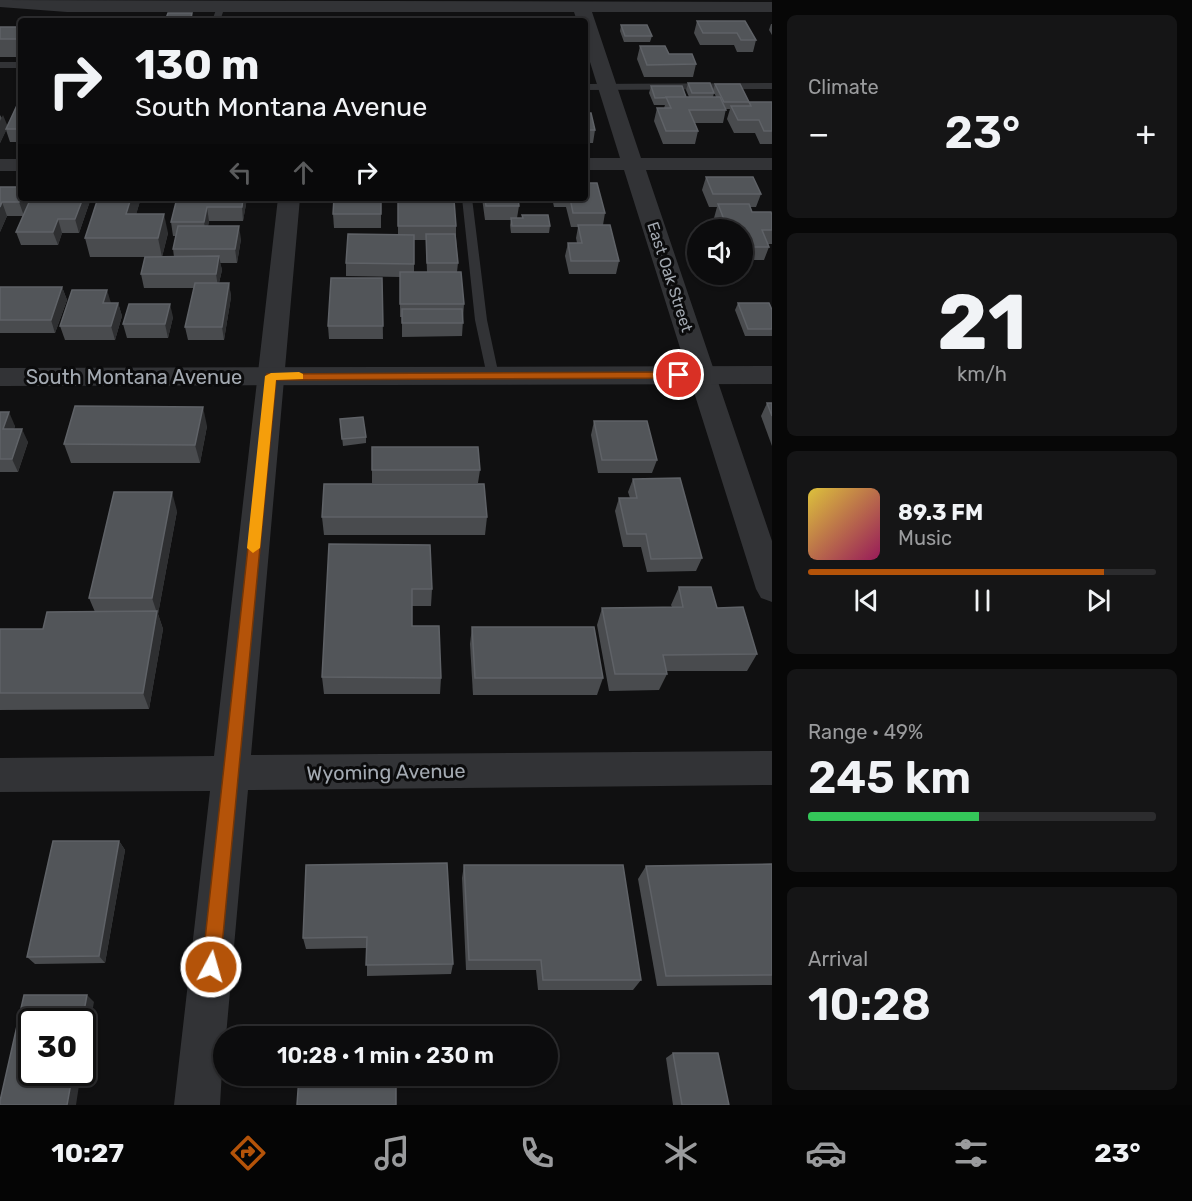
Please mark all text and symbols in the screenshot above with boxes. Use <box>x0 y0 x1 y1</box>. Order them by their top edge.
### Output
text: 130 m <box>135 40 260 90</box>
icon: right <box>36 42 114 120</box>
text: Climate <box>808 75 879 99</box>
text: South Montana Avenue <box>135 91 427 123</box>
text: 23° <box>945 106 1020 159</box>
text: − <box>808 114 829 153</box>
text: + <box>1135 114 1156 153</box>
icon: left <box>224 156 257 189</box>
icon: ahead <box>287 156 320 189</box>
icon: right <box>350 156 383 189</box>
street label: East Oak Street <box>643 219 697 335</box>
map controls <box>687 219 753 285</box>
button: sound <box>687 219 753 285</box>
text: 21 <box>937 276 1027 369</box>
pin <box>653 349 704 400</box>
icon: arrive <box>662 358 695 391</box>
text: km/h <box>957 362 1007 386</box>
street label: South Montana Avenue <box>26 365 242 389</box>
text: 89.3 FM <box>898 499 983 526</box>
text: Music <box>898 526 952 550</box>
icon: previous <box>850 584 883 617</box>
icon: pause <box>966 584 999 617</box>
icon: next <box>1082 584 1115 617</box>
text: Range · 49% <box>808 720 923 744</box>
text: 245 km <box>808 751 971 804</box>
street label: Wyoming Avenue <box>306 759 466 785</box>
position arrow <box>179 935 243 999</box>
text: Arrival <box>808 947 868 971</box>
text: 10:28 <box>808 978 931 1031</box>
speed limit sign: 30 <box>18 1008 96 1086</box>
text: 10:28 · 1 min · 230 m <box>277 1042 494 1069</box>
icon: directions <box>227 1132 269 1174</box>
icon: music <box>371 1132 413 1174</box>
icon: phone <box>516 1132 558 1174</box>
icon: climate <box>660 1132 702 1174</box>
icon: car <box>805 1132 847 1174</box>
icon: filters <box>950 1132 992 1174</box>
text: 10:27 <box>51 1137 124 1169</box>
text: 23° <box>1094 1137 1141 1169</box>

